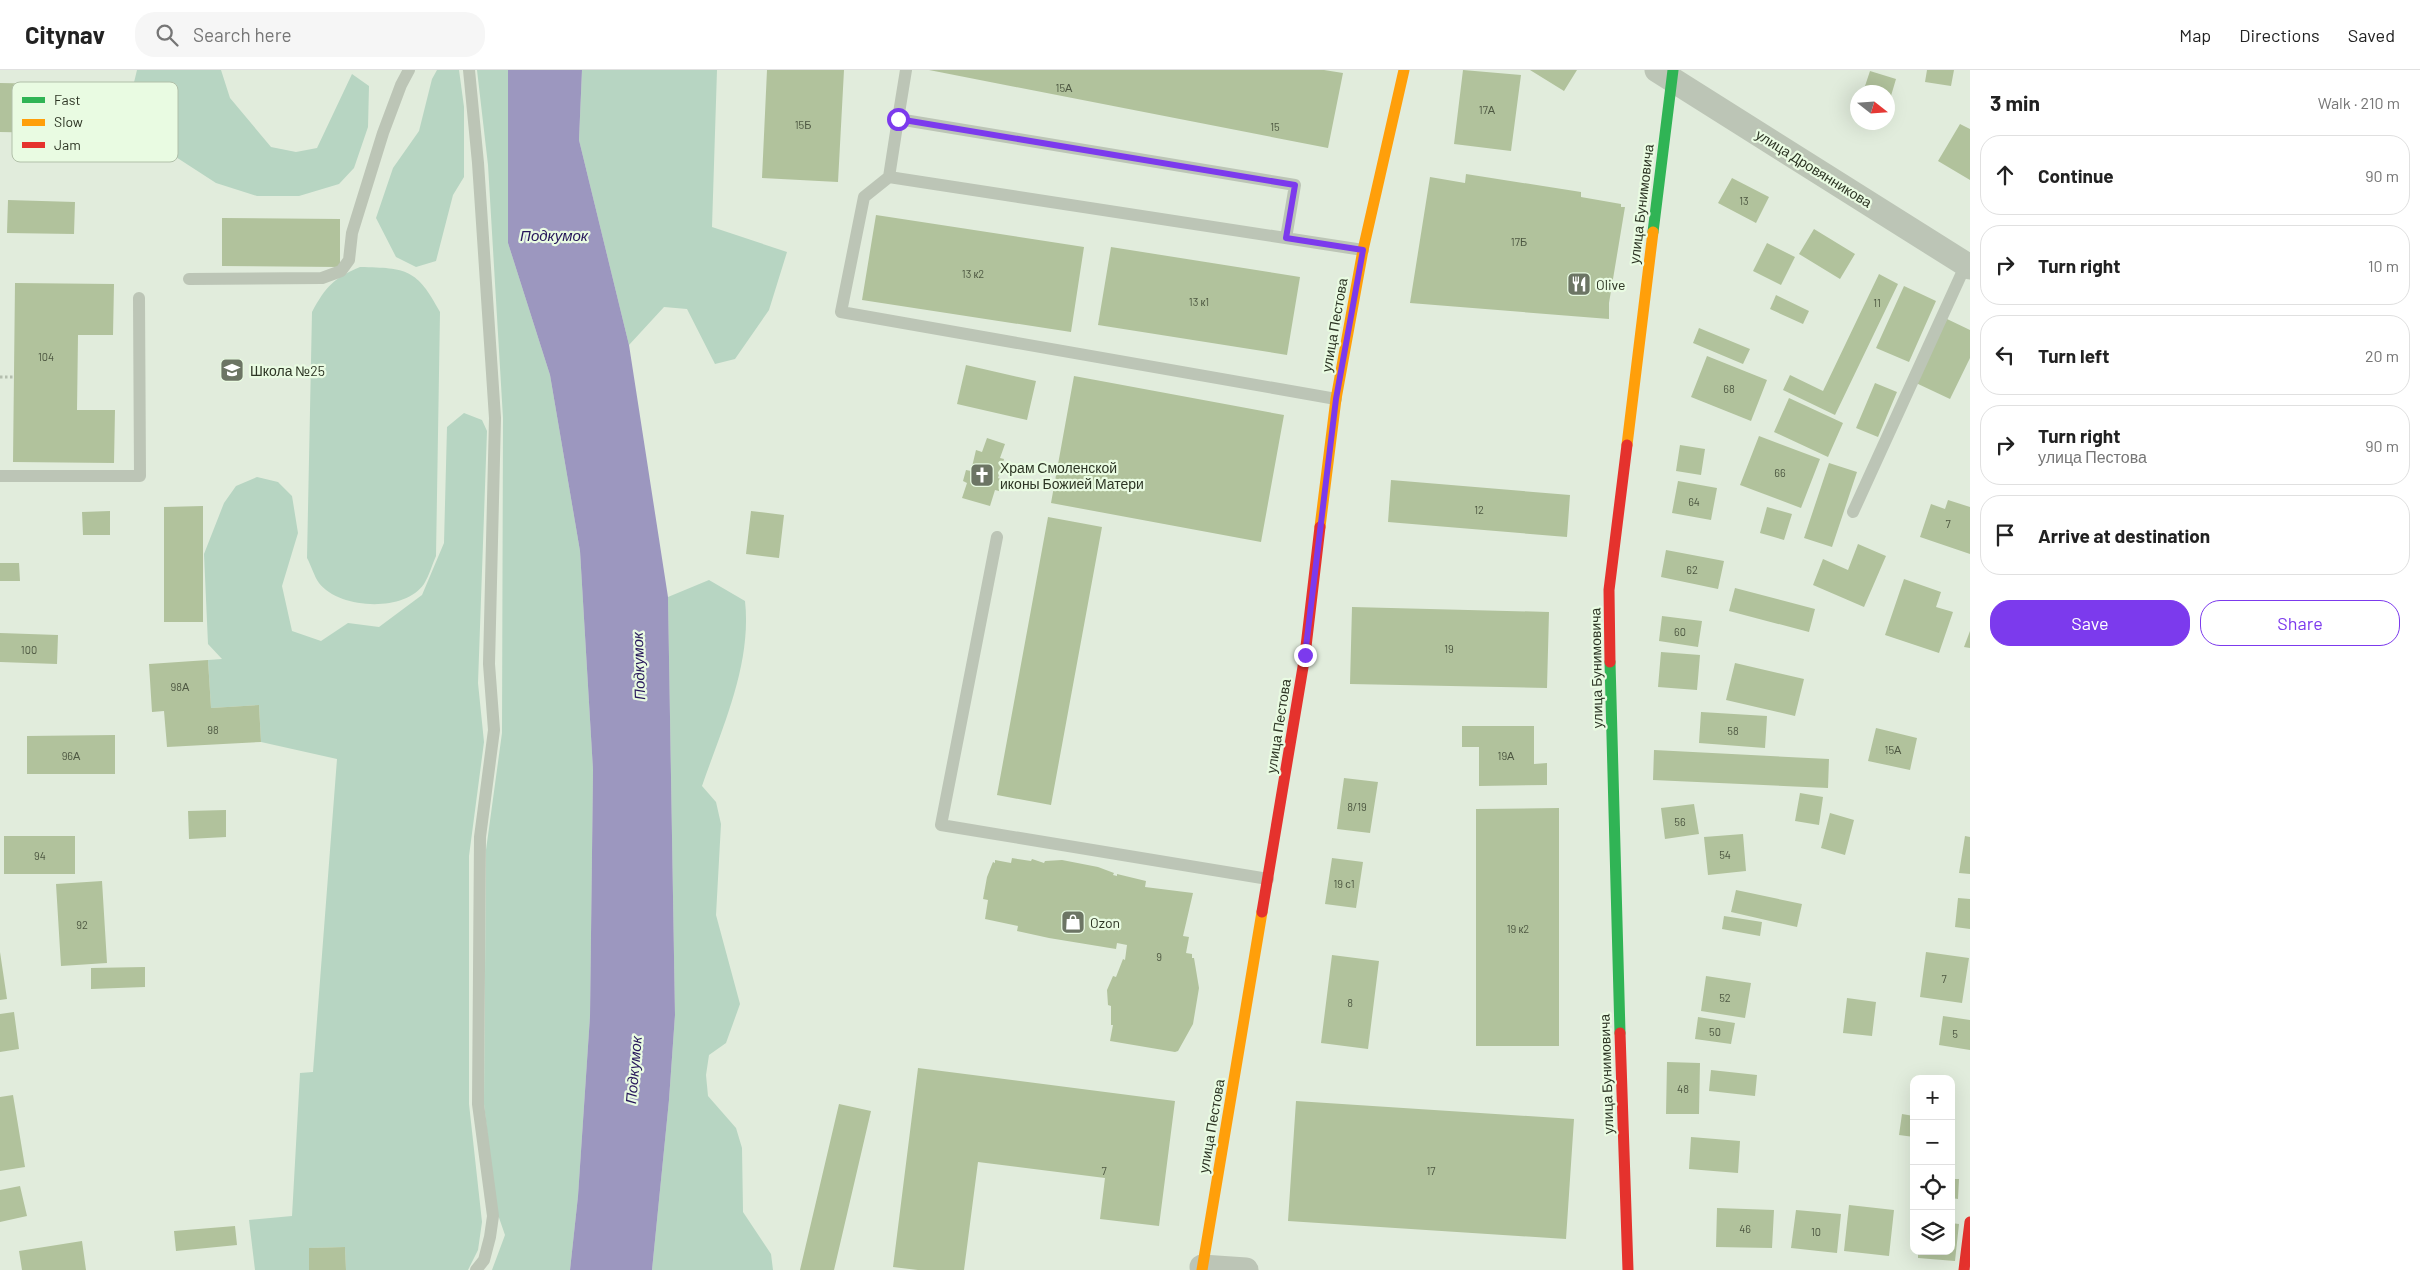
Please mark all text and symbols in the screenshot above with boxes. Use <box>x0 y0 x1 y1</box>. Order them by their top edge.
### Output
search box <box>135 12 485 57</box>
text: Citynav <box>25 20 105 49</box>
icon: search <box>153 21 181 49</box>
text: Search here <box>193 23 292 46</box>
text: Map <box>2179 24 2211 46</box>
text: Directions <box>2239 24 2320 46</box>
text: Saved <box>2348 24 2395 46</box>
house number: 15А <box>1056 81 1073 94</box>
legend <box>12 82 178 162</box>
north arrow <box>1850 85 1895 130</box>
text: 3 min <box>1990 90 2040 115</box>
text: Fast <box>54 91 80 108</box>
text: Walk · 210 m <box>2318 93 2400 112</box>
house number: 17А <box>1479 103 1496 116</box>
route start <box>887 108 910 131</box>
text: Slow <box>54 113 83 130</box>
house number: 15Б <box>795 118 811 131</box>
house number: 15 <box>1270 120 1280 133</box>
street label: улица Дровянникова <box>1753 125 1875 211</box>
text: Jam <box>54 136 81 153</box>
street label: улица Бунимовича <box>1625 143 1657 265</box>
icon: ahead <box>1991 161 2019 189</box>
text: Continue <box>2038 164 2114 187</box>
text: 90 m <box>2365 166 2399 185</box>
house number: 13 <box>1739 194 1749 207</box>
water label: Подкумок <box>520 226 589 244</box>
house number: 17Б <box>1511 235 1527 248</box>
icon: right <box>1991 251 2019 279</box>
text: Turn right <box>2038 254 2120 277</box>
text: 10 m <box>2368 256 2399 275</box>
house number: 13 к2 <box>962 267 984 280</box>
restaurant icon: Olive <box>1566 271 1592 297</box>
street label: улица Пестова <box>1317 276 1351 373</box>
place label: Olive <box>1596 276 1625 293</box>
house number: 13 к1 <box>1189 295 1209 308</box>
house number: 11 <box>1873 296 1881 309</box>
icon: left <box>1991 341 2019 369</box>
text: Turn left <box>2038 344 2109 367</box>
text: 20 m <box>2365 346 2399 365</box>
house number: 104 <box>38 350 54 363</box>
school or university icon: Школа №25 <box>219 357 245 383</box>
place label: Школа №25 <box>250 362 325 379</box>
house number: 68 <box>1723 382 1735 395</box>
text: Turn right <box>2038 424 2120 447</box>
icon: right <box>1991 431 2019 459</box>
text: 90 m <box>2365 436 2399 455</box>
text: улица Пестова <box>2038 447 2147 466</box>
place label: Храм Смоленской иконы Божией Матери <box>1000 459 1144 492</box>
church icon: Храм Смоленской иконы Божией Матери <box>969 462 995 488</box>
house number: 66 <box>1774 466 1786 479</box>
house number: 64 <box>1688 495 1700 508</box>
house number: 12 <box>1474 503 1484 516</box>
house number: 7 <box>1945 517 1951 530</box>
icon: arrive <box>1991 521 2019 549</box>
text: Arrive at destination <box>2038 524 2210 547</box>
house number: 62 <box>1686 563 1698 576</box>
button: Save <box>1990 600 2190 646</box>
button: Share <box>2200 600 2400 646</box>
street label: улица Бунимовича <box>1586 607 1606 728</box>
house number: 60 <box>1674 625 1686 638</box>
water label: Подкумок <box>628 631 648 700</box>
house number: 19 <box>1444 642 1454 655</box>
house number: 100 <box>21 643 37 656</box>
route end <box>1294 644 1317 667</box>
street label: улица Пестова <box>1262 677 1294 774</box>
house number: 98А <box>171 680 190 693</box>
house number: 98 <box>207 723 219 736</box>
house number: 58 <box>1727 724 1739 737</box>
house number: 15А <box>1885 743 1902 756</box>
house number: 96А <box>62 749 81 762</box>
house number: 19А <box>1498 749 1515 762</box>
house number: 8/19 <box>1347 800 1367 813</box>
house number: 56 <box>1674 815 1686 828</box>
house number: 54 <box>1719 848 1731 861</box>
house number: 94 <box>34 849 46 862</box>
house number: 19 с1 <box>1333 877 1355 890</box>
shop icon: Ozon <box>1060 909 1086 935</box>
place label: Ozon <box>1090 914 1120 931</box>
house number: 92 <box>76 918 88 931</box>
house number: 19 к2 <box>1507 922 1529 935</box>
house number: 9 <box>1156 950 1162 963</box>
house number: 7 <box>1941 972 1947 985</box>
house number: 52 <box>1719 991 1731 1004</box>
house number: 8 <box>1347 996 1353 1009</box>
street label: улица Бунимовича <box>1595 1013 1617 1134</box>
house number: 50 <box>1709 1025 1721 1038</box>
house number: 5 <box>1952 1027 1958 1040</box>
water label: Подкумок <box>621 1035 645 1105</box>
map controls <box>1910 1075 1955 1255</box>
button: + <box>1910 1075 1955 1120</box>
street label: улица Пестова <box>1194 1077 1228 1174</box>
house number: 48 <box>1677 1082 1689 1095</box>
button: − <box>1910 1120 1955 1165</box>
house number: 7 <box>1101 1164 1107 1177</box>
house number: 17 <box>1426 1164 1436 1177</box>
button: locate <box>1910 1165 1955 1210</box>
button: layers <box>1910 1210 1955 1255</box>
house number: 46 <box>1739 1222 1751 1235</box>
house number: 10 <box>1811 1225 1821 1238</box>

